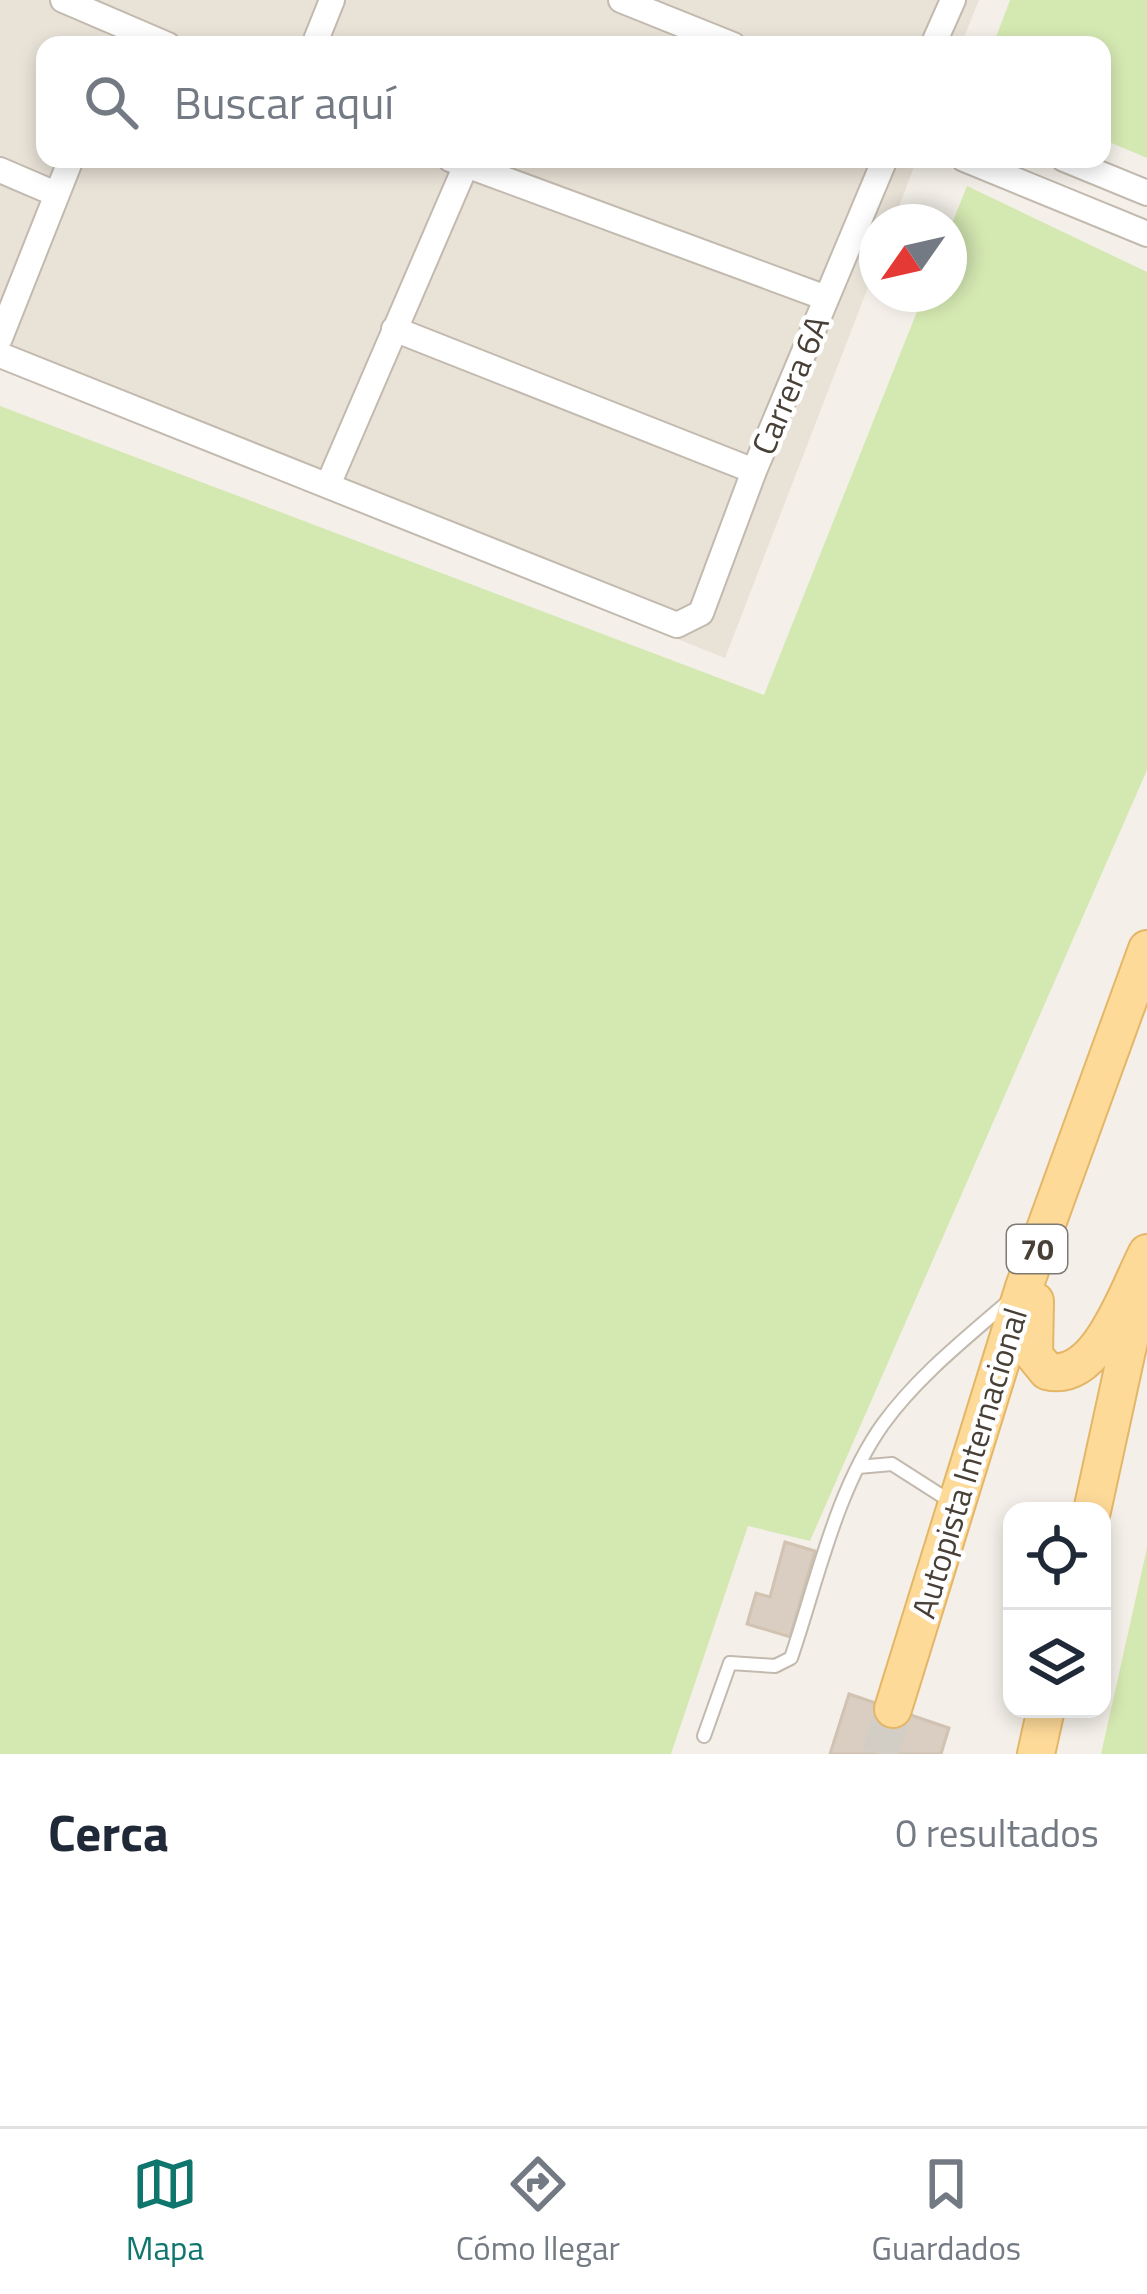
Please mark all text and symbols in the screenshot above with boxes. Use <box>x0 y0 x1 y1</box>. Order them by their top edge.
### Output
search box <box>36 36 1111 168</box>
text: Buscar aquí <box>174 68 394 136</box>
icon: search <box>78 69 144 135</box>
north arrow <box>859 204 967 312</box>
street label: Carrera 6A <box>738 308 842 462</box>
road number: 70 <box>1007 1225 1067 1273</box>
street label: Autopista Internacional <box>898 1302 1040 1624</box>
map controls <box>1003 1502 1111 1718</box>
button: locate <box>1003 1502 1111 1610</box>
button: layers <box>1003 1610 1111 1718</box>
text: Cerca <box>48 1793 169 1871</box>
text: 0 resultados <box>895 1803 1099 1862</box>
tab: Mapa <box>126 2151 204 2273</box>
tab: Cómo llegar <box>456 2151 620 2273</box>
tab: Guardados <box>872 2151 1021 2273</box>

